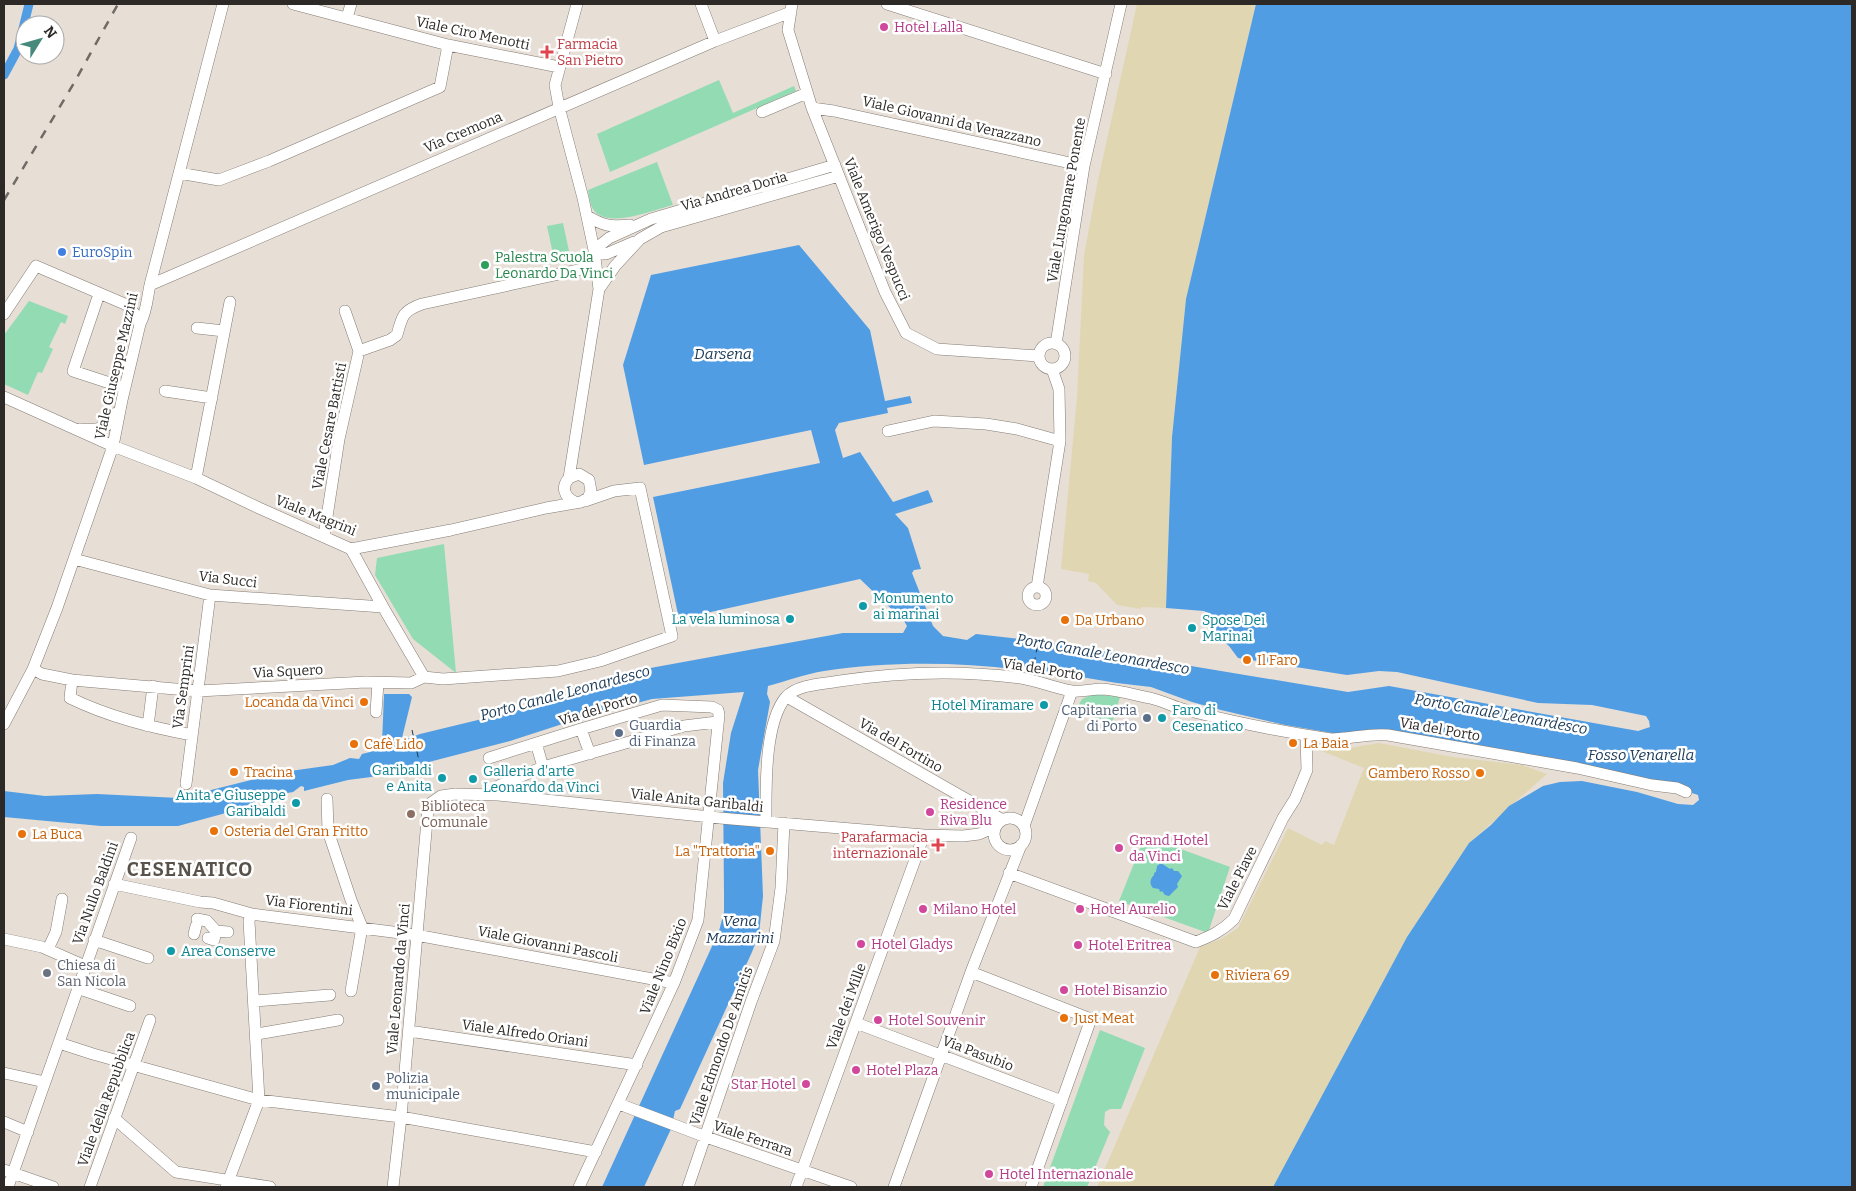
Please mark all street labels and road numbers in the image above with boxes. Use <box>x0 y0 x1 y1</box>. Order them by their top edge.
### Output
street label: Viale Ciro Menotti <box>414 13 531 54</box>
street label: Viale Giovanni da Verazzano <box>861 93 1043 150</box>
street label: Via Cremona <box>421 108 505 157</box>
street label: Viale Lungomare Ponente <box>1044 116 1089 284</box>
street label: Viale Amerigo Vespucci <box>840 155 913 303</box>
street label: Via Andrea Doria <box>679 168 790 215</box>
street label: Viale Giuseppe Mazzini <box>91 291 142 441</box>
street label: Viale Cesare Battisti <box>309 361 350 491</box>
street label: Viale Magrini <box>273 491 359 539</box>
street label: Via Succi <box>198 567 258 591</box>
street label: Via Semprini <box>169 644 198 730</box>
street label: Via del Porto <box>1001 655 1085 684</box>
street label: Via Squero <box>253 661 323 682</box>
street label: Via del Porto <box>557 689 640 730</box>
street label: Via del Porto <box>1398 714 1482 745</box>
street label: Via del Fortino <box>856 715 946 776</box>
street label: Viale Anita Garibaldi <box>630 785 764 816</box>
street label: Via Nullo Baldini <box>69 839 122 947</box>
street label: Viale Piave <box>1214 843 1261 913</box>
street label: Via Fiorentini <box>264 892 354 919</box>
street label: Viale Leonardo da Vinci <box>383 903 414 1055</box>
street label: Viale Nino Bixio <box>636 915 691 1017</box>
street label: Viale Giovanni Pascoli <box>476 923 619 966</box>
street label: Viale dei Mille <box>823 961 870 1052</box>
street label: Viale Edmondo De Amicis <box>686 965 757 1128</box>
street label: Viale Alfredo Oriani <box>461 1016 589 1051</box>
street label: Viale della Repubblica <box>74 1029 139 1169</box>
street label: Via Pasubio <box>940 1032 1016 1075</box>
street label: Viale Ferrara <box>711 1117 795 1160</box>

